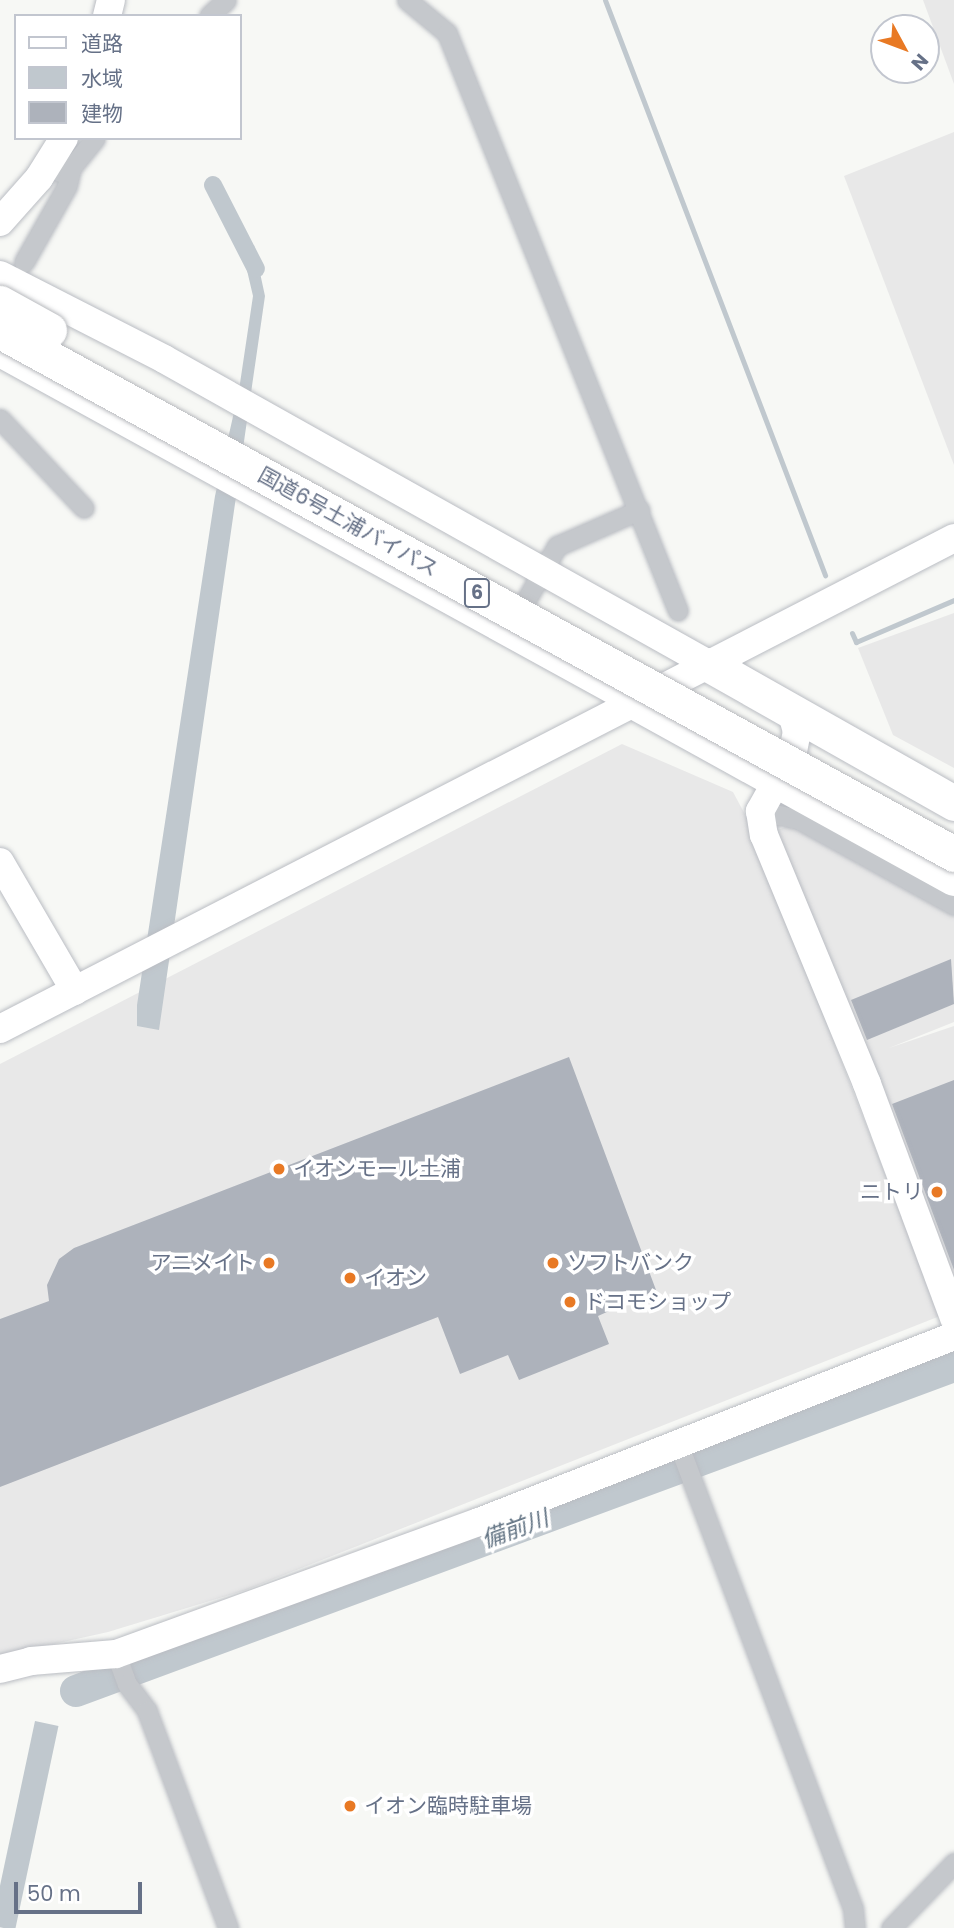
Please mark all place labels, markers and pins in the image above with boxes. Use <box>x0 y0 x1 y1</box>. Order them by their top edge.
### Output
place label: イオンモール土浦 <box>293 1156 461 1182</box>
marker: イオンモール土浦 <box>271 1161 287 1177</box>
place label: ニトリ <box>860 1179 923 1205</box>
marker: ニトリ <box>929 1184 945 1200</box>
place label: アニメイト <box>150 1250 255 1276</box>
place label: ソフトバンク <box>567 1250 693 1276</box>
marker: アニメイト <box>261 1255 277 1271</box>
marker: ソフトバンク <box>545 1255 561 1271</box>
place label: イオン <box>364 1265 427 1291</box>
marker: イオン <box>342 1270 358 1286</box>
place label: ドコモショップ <box>584 1289 731 1315</box>
marker: ドコモショップ <box>562 1294 578 1310</box>
place label: イオン臨時駐車場 <box>364 1793 532 1819</box>
marker: イオン臨時駐車場 <box>342 1798 358 1814</box>

